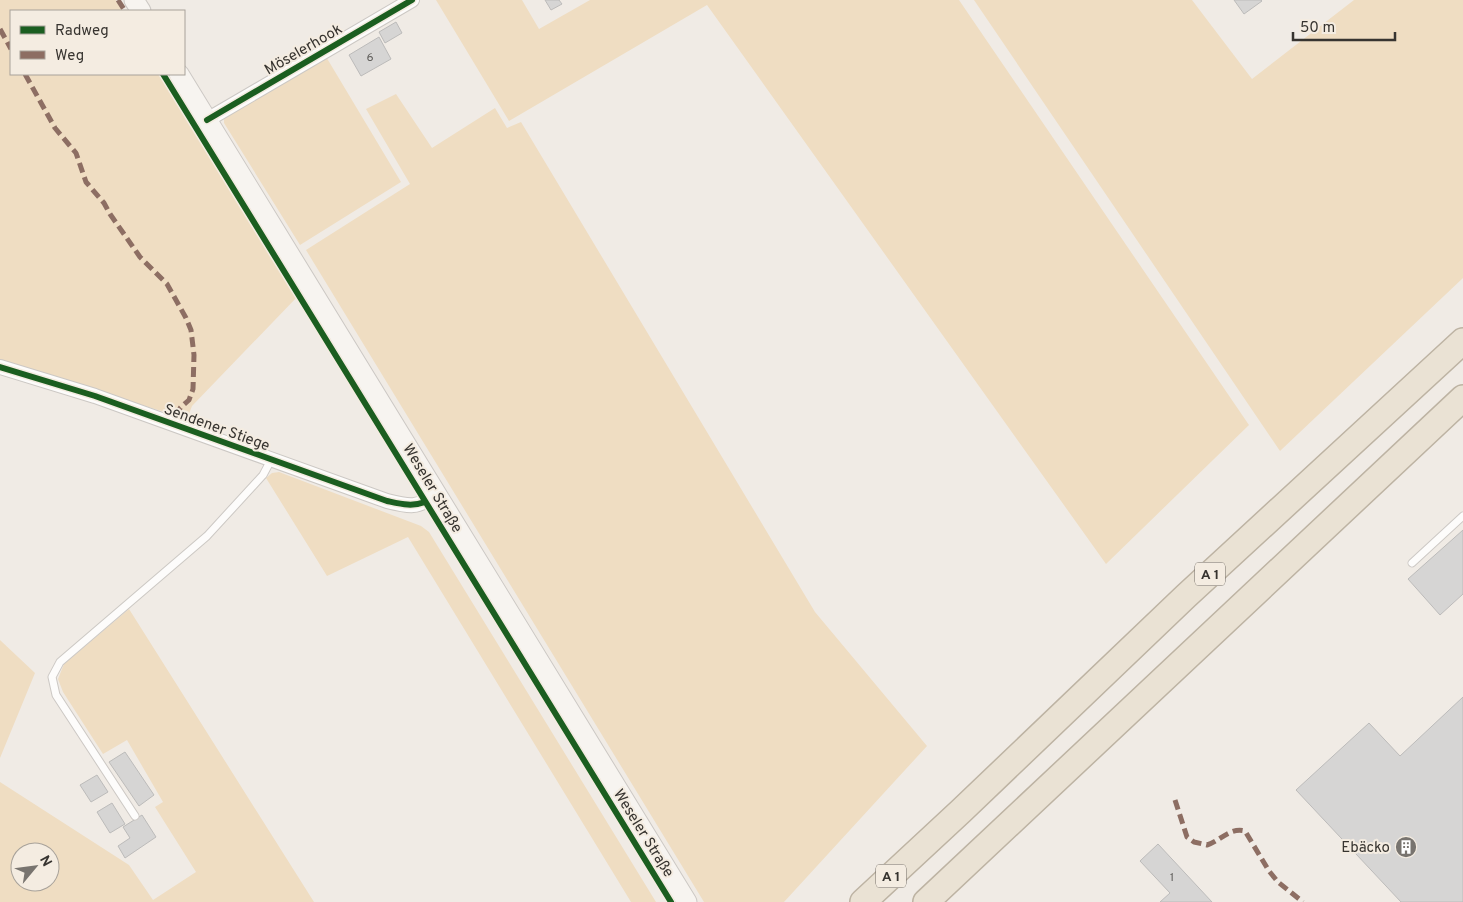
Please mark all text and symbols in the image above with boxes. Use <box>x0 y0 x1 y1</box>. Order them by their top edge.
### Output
legend <box>10 10 185 75</box>
scale bar <box>1293 10 1396 42</box>
text: 50 m <box>1300 19 1335 38</box>
street label: Möselerhook <box>261 20 346 80</box>
text: Radweg <box>55 22 109 41</box>
text: Weg <box>55 47 84 66</box>
house number: 6 <box>366 50 374 66</box>
street label: Sendener Stiege <box>161 400 272 456</box>
street label: Weseler Straße <box>398 441 466 537</box>
road number: A 1 <box>1195 562 1225 586</box>
street label: Weseler Straße <box>608 786 677 881</box>
building icon: Ebäcko <box>1394 835 1418 859</box>
place label: Ebäcko <box>1341 839 1390 858</box>
north arrow <box>10 842 60 892</box>
text: N <box>35 853 55 870</box>
road number: A 1 <box>876 864 906 888</box>
house number: 1 <box>1170 870 1174 886</box>

